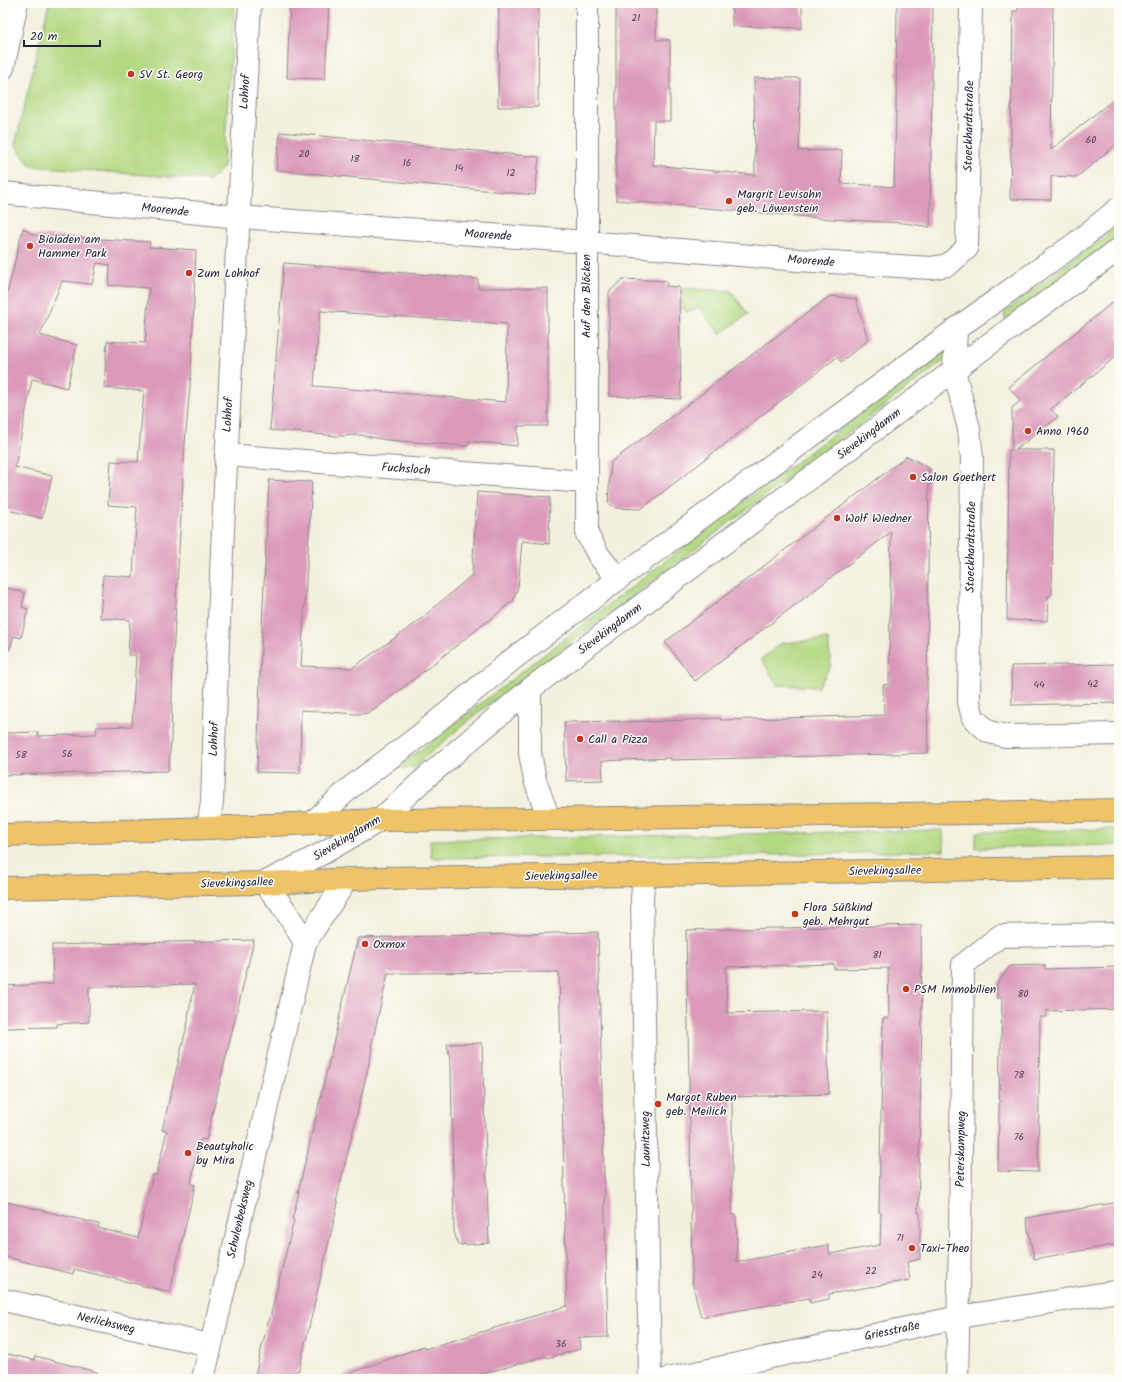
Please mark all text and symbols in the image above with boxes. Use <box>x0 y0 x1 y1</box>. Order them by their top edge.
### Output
house number: 21 <box>632 10 640 26</box>
scale bar <box>24 22 100 48</box>
text: 20 m <box>30 27 58 46</box>
place label: SV St. Georg <box>139 65 203 84</box>
marker: SV St. Georg <box>126 69 136 79</box>
street label: Lohhof <box>235 73 255 110</box>
street label: Stoeckhardtstraße <box>959 80 979 172</box>
house number: 60 <box>1086 132 1096 148</box>
house number: 20 <box>299 146 309 162</box>
house number: 18 <box>350 151 361 167</box>
house number: 16 <box>403 155 411 171</box>
house number: 14 <box>455 160 464 176</box>
house number: 12 <box>507 165 516 181</box>
place label: Margrit Levisohn geb. Löwenstein <box>736 185 821 218</box>
marker: Margrit Levisohn geb. Löwenstein <box>724 196 734 206</box>
street label: Moorende <box>140 198 190 222</box>
street label: Moorende <box>464 224 513 246</box>
place label: Bioladen am Hammer Park <box>38 230 107 263</box>
marker: Bioladen am Hammer Park <box>25 241 35 251</box>
street label: Moorende <box>787 250 836 272</box>
street label: Auf den Blöcken <box>577 254 596 338</box>
place label: Zum Lohhof <box>197 264 261 283</box>
marker: Zum Lohhof <box>184 268 194 278</box>
street label: Lohhof <box>218 396 238 433</box>
street label: Sievekingdamm <box>833 403 906 465</box>
place label: Anno 1960 <box>1036 422 1089 441</box>
marker: Anno 1960 <box>1023 426 1033 436</box>
street label: Fuchsloch <box>381 458 431 480</box>
place label: Salon Goethert <box>921 468 996 487</box>
marker: Salon Goethert <box>908 472 918 482</box>
street label: Stoeckhardtstraße <box>961 501 981 593</box>
place label: Wolf Wiedner <box>845 509 913 528</box>
marker: Wolf Wiedner <box>832 513 842 523</box>
street label: Sievekingdamm <box>574 598 647 660</box>
house number: 42 <box>1087 676 1099 692</box>
house number: 44 <box>1033 677 1045 693</box>
street label: Lohhof <box>204 720 224 757</box>
place label: Call a Pizza <box>588 730 648 749</box>
marker: Call a Pizza <box>575 734 585 744</box>
house number: 56 <box>62 746 72 762</box>
house number: 58 <box>15 747 28 763</box>
street label: Sievekingdamm <box>309 810 385 866</box>
street label: Sievekingsallee <box>848 861 922 881</box>
street label: Sievekingsallee <box>524 866 598 886</box>
street label: Sievekingsallee <box>200 872 274 894</box>
place label: Flora Süßkind geb. Mehrgut <box>802 898 873 931</box>
marker: Flora Süßkind geb. Mehrgut <box>790 909 800 919</box>
place label: Oxmox <box>373 935 406 954</box>
marker: Oxmox <box>360 939 370 949</box>
house number: 81 <box>872 947 882 963</box>
place label: PSM Immobilien <box>914 980 996 999</box>
marker: PSM Immobilien <box>901 984 911 994</box>
house number: 80 <box>1017 986 1029 1002</box>
house number: 78 <box>1014 1067 1025 1083</box>
place label: Margot Ruben geb. Meilich <box>665 1088 737 1121</box>
marker: Margot Ruben geb. Meilich <box>653 1099 663 1109</box>
street label: Launitzweg <box>636 1110 656 1167</box>
street label: Peterskampweg <box>951 1110 971 1188</box>
house number: 76 <box>1014 1129 1024 1145</box>
place label: Beautyholic by Mira <box>196 1137 254 1170</box>
marker: Beautyholic by Mira <box>183 1148 193 1158</box>
street label: Schulenbeksweg <box>222 1177 258 1260</box>
house number: 71 <box>896 1230 904 1246</box>
place label: Taxi-Theo <box>920 1239 969 1258</box>
marker: Taxi-Theo <box>907 1243 917 1253</box>
house number: 22 <box>865 1263 877 1279</box>
house number: 24 <box>811 1267 823 1283</box>
street label: Nerlichsweg <box>75 1307 137 1339</box>
street label: Griesstraße <box>862 1316 922 1346</box>
house number: 36 <box>555 1336 567 1352</box>

